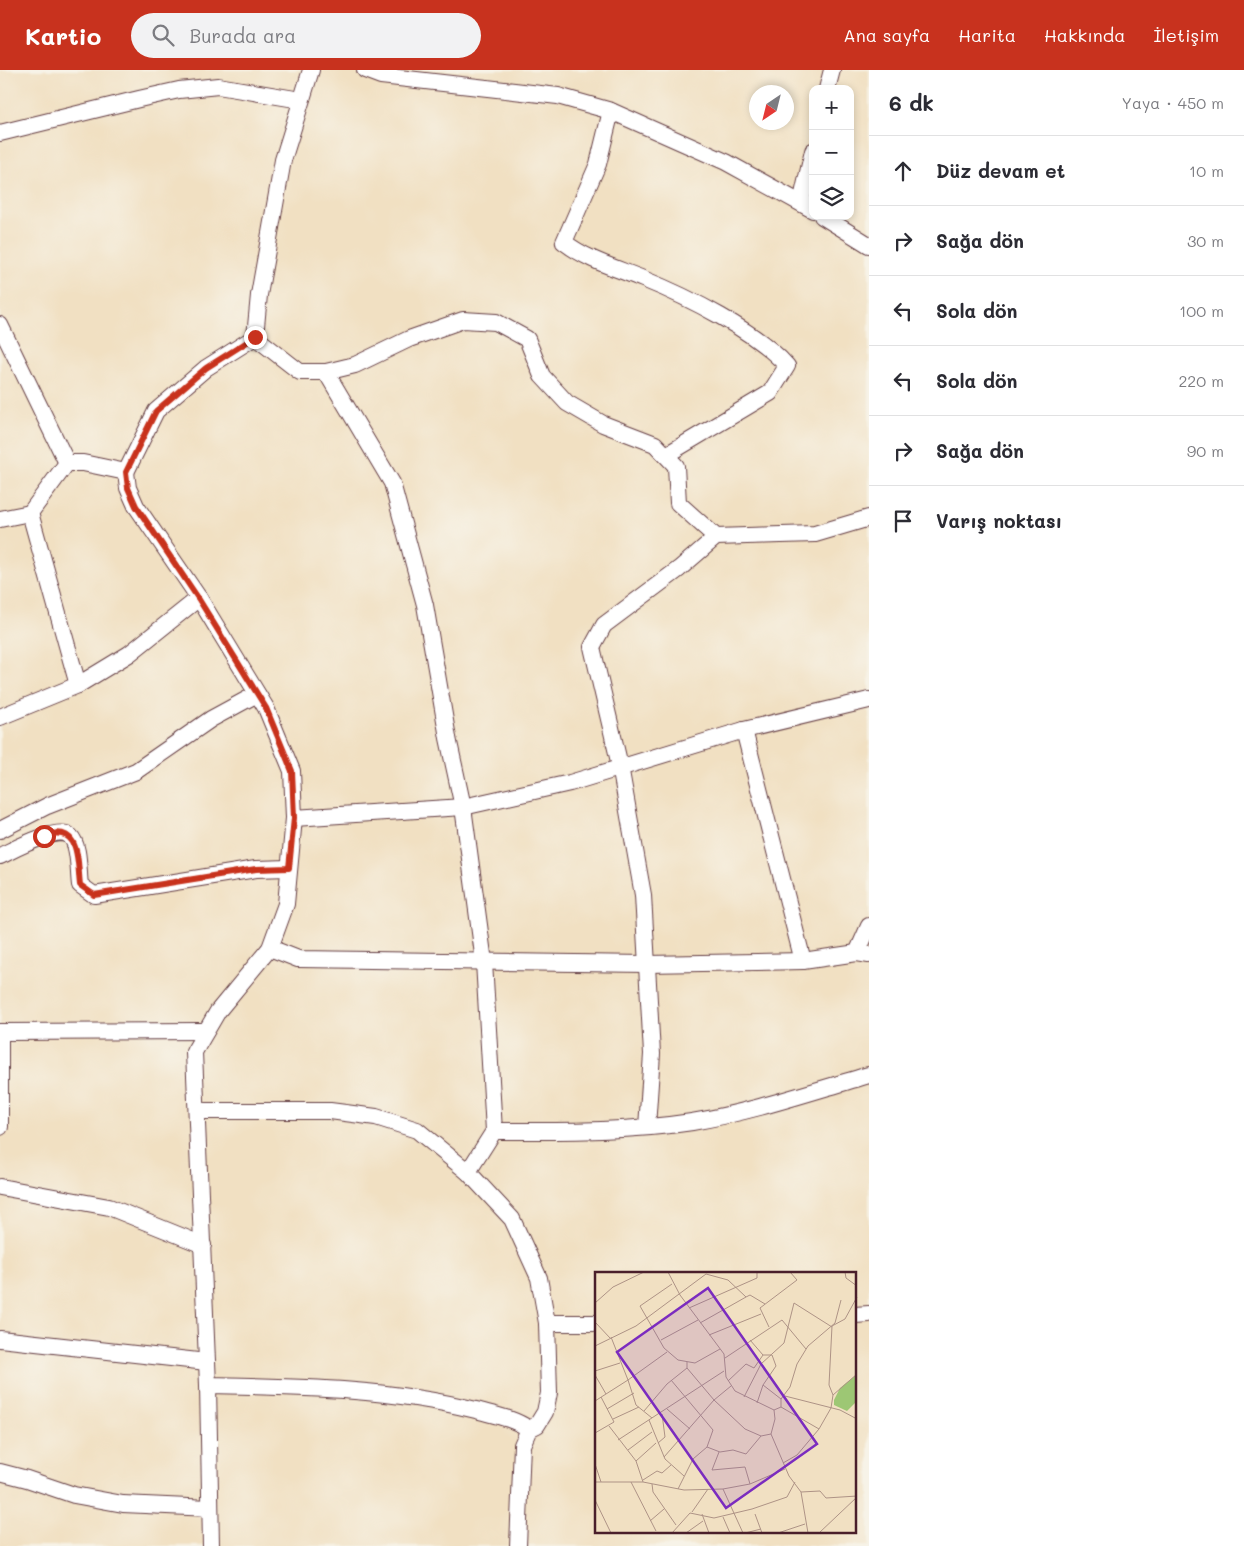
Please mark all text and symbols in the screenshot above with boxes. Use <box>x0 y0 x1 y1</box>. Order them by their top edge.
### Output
search box <box>131 13 481 58</box>
text: Kartio <box>25 20 101 51</box>
icon: search <box>149 21 177 49</box>
text: Burada ara <box>189 23 296 48</box>
text: Ana sayfa <box>843 23 930 47</box>
text: Harita <box>958 23 1016 47</box>
text: Hakkında <box>1044 23 1125 47</box>
text: İletişim <box>1153 23 1219 47</box>
north arrow <box>749 85 794 130</box>
map controls <box>809 85 854 220</box>
button: + <box>809 85 854 130</box>
text: 6 dk <box>889 89 934 116</box>
text: Yaya · 450 m <box>1122 92 1224 113</box>
button: − <box>809 130 854 175</box>
icon: ahead <box>889 157 917 185</box>
text: Düz devam et <box>936 158 1065 183</box>
text: 10 m <box>1189 160 1224 181</box>
button: layers <box>809 175 854 220</box>
icon: right <box>889 227 917 255</box>
text: Sağa dön <box>936 228 1024 253</box>
text: 30 m <box>1187 230 1224 251</box>
icon: left <box>889 297 917 325</box>
text: Sola dön <box>936 298 1018 323</box>
text: 100 m <box>1179 300 1224 321</box>
route end <box>244 326 267 349</box>
icon: left <box>889 367 917 395</box>
text: Sola dön <box>936 368 1018 393</box>
text: 220 m <box>1178 370 1224 391</box>
icon: right <box>889 437 917 465</box>
text: Sağa dön <box>936 438 1024 463</box>
text: 90 m <box>1187 440 1224 461</box>
icon: arrive <box>889 507 917 535</box>
text: Varış noktası <box>936 508 1062 533</box>
route start <box>33 825 56 848</box>
inset map <box>595 1272 856 1534</box>

